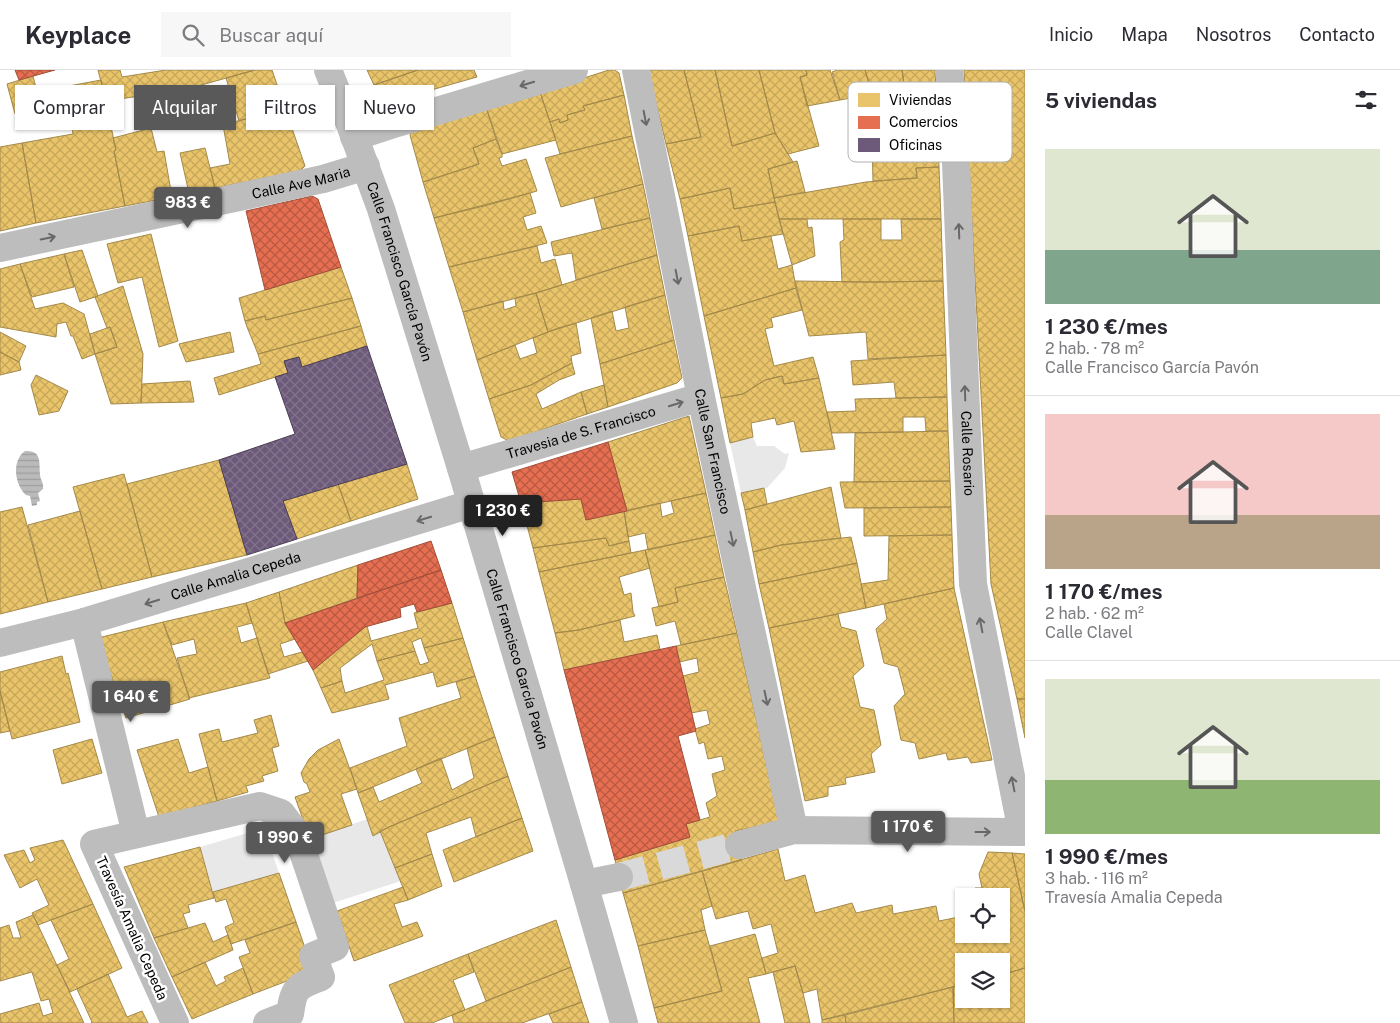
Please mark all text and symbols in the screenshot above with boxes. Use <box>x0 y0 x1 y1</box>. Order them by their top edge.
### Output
search box <box>161 12 511 57</box>
text: Keyplace <box>25 21 131 49</box>
icon: search <box>179 21 207 49</box>
text: Buscar aquí <box>219 24 323 46</box>
text: Inicio <box>1049 24 1093 45</box>
text: Mapa <box>1121 24 1168 45</box>
text: Nosotros <box>1196 24 1271 45</box>
text: Contacto <box>1299 24 1375 45</box>
one-way arrow <box>519 79 535 89</box>
legend <box>848 82 1012 162</box>
chip: Comprar <box>15 85 124 130</box>
chip: Alquilar <box>134 85 236 130</box>
chip: Filtros <box>246 85 335 130</box>
chip: Nuevo <box>345 85 434 130</box>
icon: filters <box>1352 86 1380 114</box>
text: 5 viviendas <box>1045 88 1157 113</box>
text: Viviendas <box>889 92 952 108</box>
one-way arrow <box>641 109 650 125</box>
text: Comercios <box>889 114 958 130</box>
text: Oficinas <box>889 137 942 153</box>
street label: Calle Ave Maria <box>250 163 352 202</box>
street label: Calle Francisco García Pavón <box>364 179 436 363</box>
icon: home <box>1168 181 1258 271</box>
pin: 983 € <box>153 186 223 229</box>
text: 983 € <box>165 193 211 212</box>
one-way arrow <box>954 223 963 239</box>
one-way arrow <box>39 233 55 242</box>
one-way arrow <box>673 269 683 285</box>
text: 1 230 €/mes <box>1045 314 1168 339</box>
text: 2 hab. · 78 m² <box>1045 339 1144 358</box>
text: Calle Francisco García Pavón <box>1045 358 1259 377</box>
one-way arrow <box>960 386 970 402</box>
street label: Calle San Francisco <box>692 387 734 516</box>
one-way arrow <box>667 399 683 409</box>
street label: Travesia de S. Francisco <box>504 403 658 462</box>
street label: Calle Rosario <box>958 410 977 496</box>
icon: home <box>1168 447 1258 537</box>
pin: 1 230 € <box>457 494 549 537</box>
text: 1 230 € <box>475 501 531 520</box>
one-way arrow <box>417 514 433 524</box>
one-way arrow <box>728 531 737 547</box>
street label: Calle Amalia Cepeda <box>169 548 302 603</box>
street label: Calle Francisco García Pavón <box>483 567 552 751</box>
text: 1 170 €/mes <box>1045 579 1163 604</box>
one-way arrow <box>144 597 160 607</box>
text: 2 hab. · 62 m² <box>1045 604 1144 623</box>
one-way arrow <box>976 617 985 633</box>
text: Calle Clavel <box>1045 623 1133 642</box>
pin: 1 640 € <box>85 680 177 723</box>
text: 1 640 € <box>103 687 159 706</box>
one-way arrow <box>761 689 771 705</box>
icon: home <box>1168 712 1258 802</box>
one-way arrow <box>1008 777 1017 793</box>
pin: 1 170 € <box>862 810 954 853</box>
text: 1 170 € <box>882 817 934 836</box>
pin: 1 990 € <box>239 822 331 864</box>
one-way arrow <box>974 827 990 837</box>
text: 1 990 € <box>257 828 313 847</box>
text: 1 990 €/mes <box>1045 844 1168 869</box>
street label: Travesía Amalia Cepeda <box>93 854 171 1002</box>
text: 3 hab. · 116 m² <box>1045 869 1148 888</box>
map controls <box>955 888 1010 1008</box>
button: locate <box>955 888 1010 943</box>
text: Travesía Amalia Cepeda <box>1045 888 1223 907</box>
button: layers <box>955 953 1010 1008</box>

